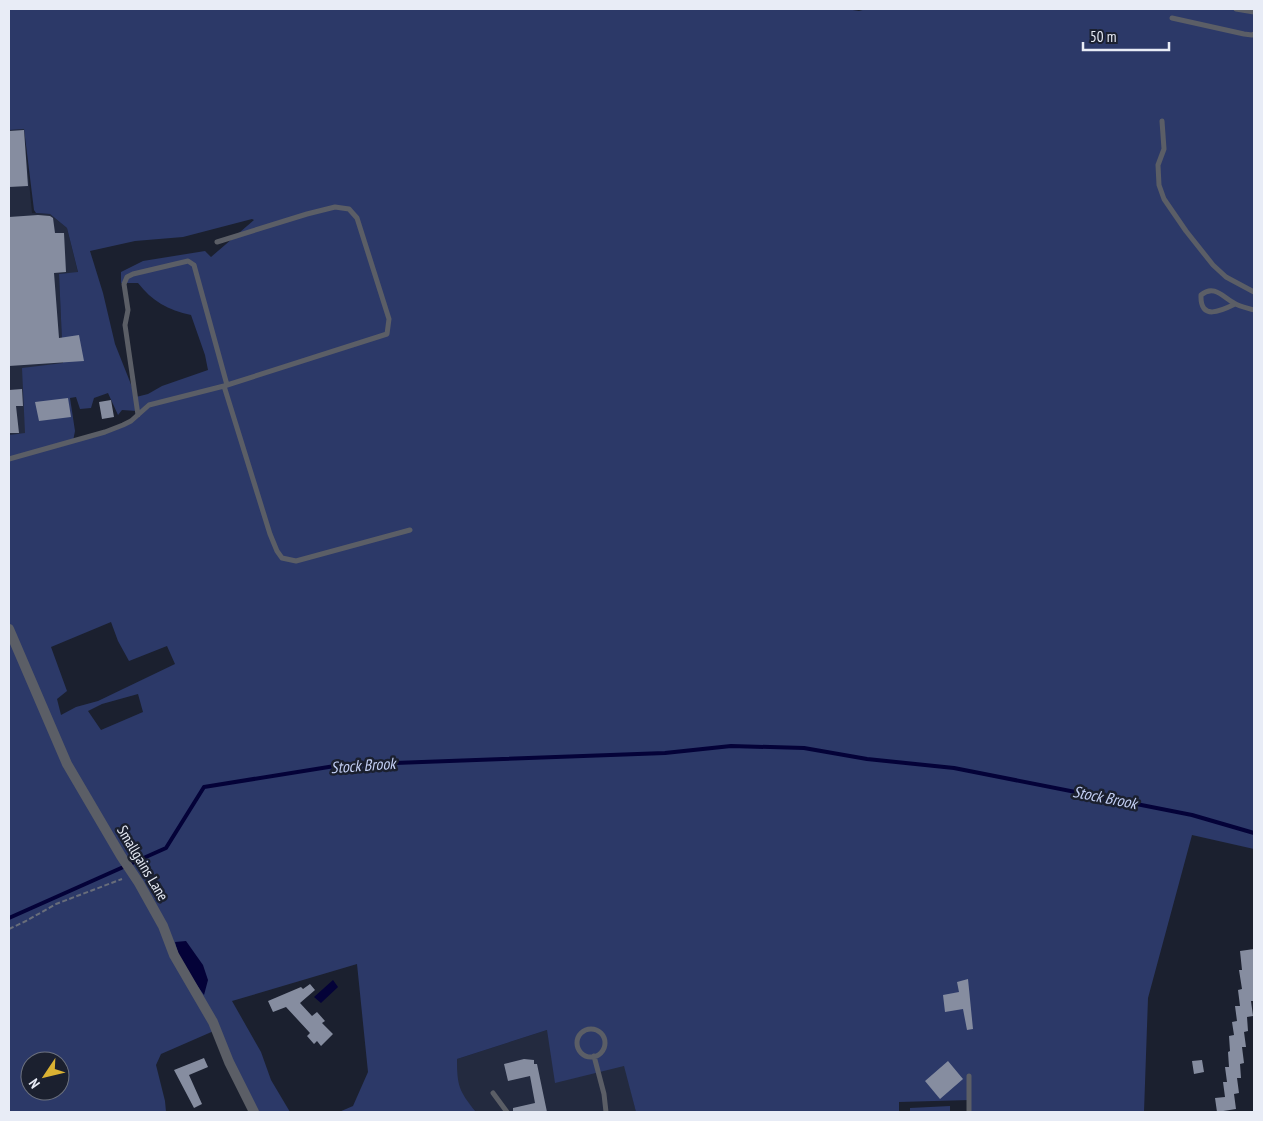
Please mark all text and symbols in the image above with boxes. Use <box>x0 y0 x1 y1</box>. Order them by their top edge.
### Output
scale bar <box>1083 20 1169 52</box>
text: 50 m <box>1090 27 1116 46</box>
water label: Stock Brook <box>330 753 398 777</box>
water label: Stock Brook <box>1071 781 1141 813</box>
street label: Smallgains Lane <box>113 822 173 904</box>
north arrow <box>20 1051 70 1101</box>
text: N <box>25 1075 44 1092</box>

